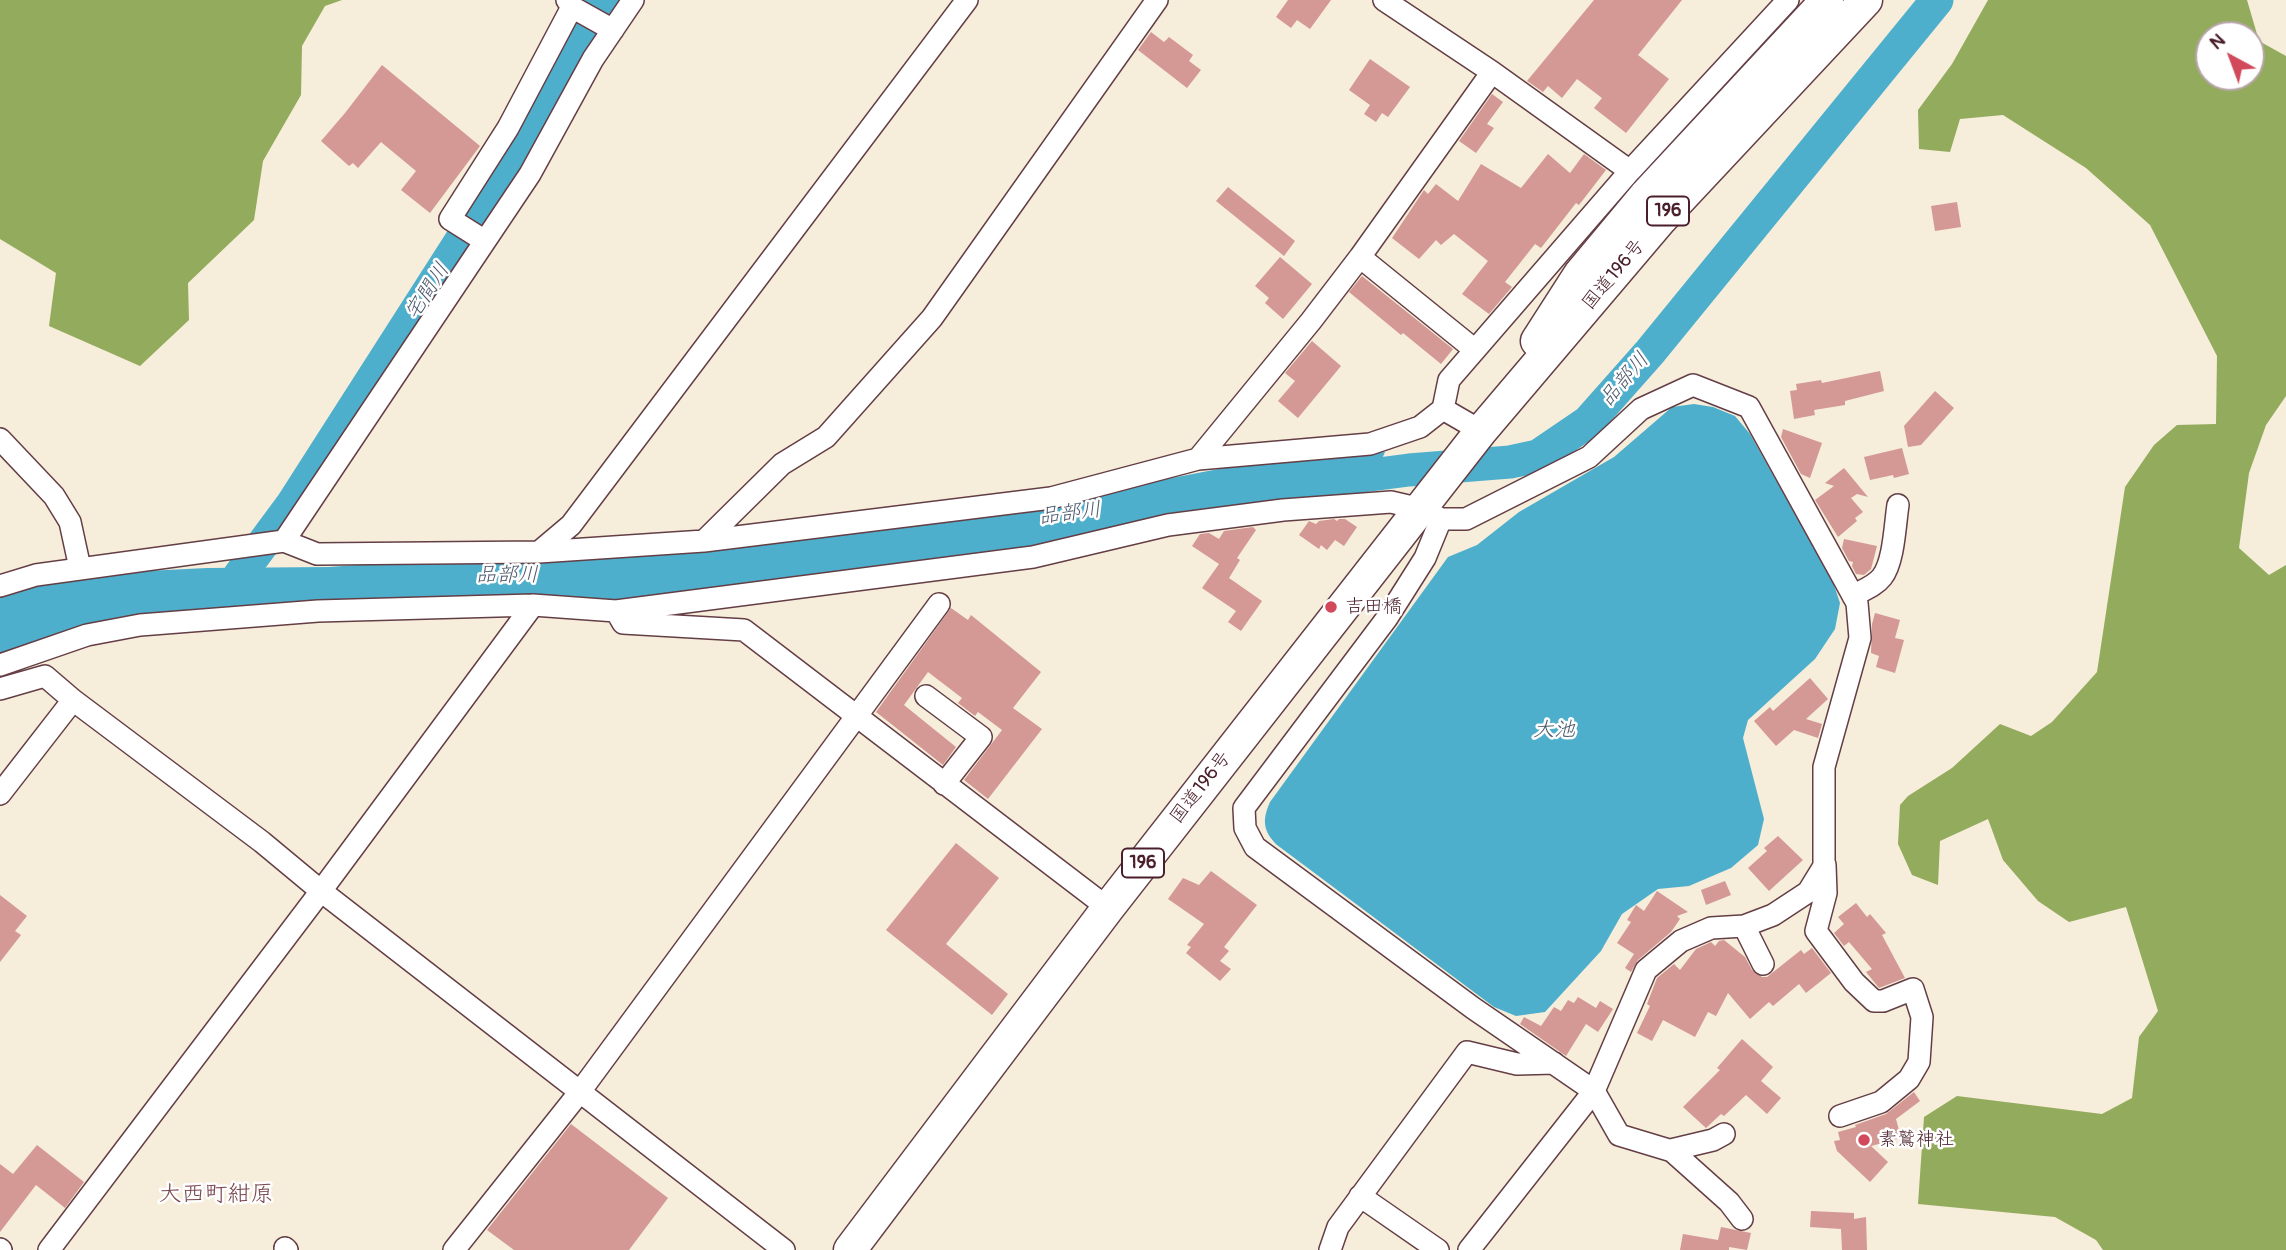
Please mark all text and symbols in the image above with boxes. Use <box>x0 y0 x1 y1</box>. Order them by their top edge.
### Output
north arrow <box>2195 21 2265 91</box>
text: N <box>2205 28 2230 55</box>
road number: 196 <box>1647 196 1689 226</box>
street label: 国道196号 <box>1578 235 1650 315</box>
water label: 宅間川 <box>400 259 456 325</box>
water label: 品部川 <box>1595 348 1655 412</box>
water label: 品部川 <box>1037 498 1103 530</box>
water label: 品部川 <box>476 563 538 589</box>
place label: 吉田橋 <box>1345 596 1402 618</box>
marker: 吉田橋 <box>1323 599 1339 615</box>
water label: 大池 <box>1533 718 1575 744</box>
street label: 国道196号 <box>1166 747 1236 829</box>
road number: 196 <box>1122 848 1164 878</box>
place label: 素鷲神社 <box>1878 1129 1954 1151</box>
marker: 素鷲神社 <box>1856 1132 1872 1148</box>
district label: 大西町紺原 <box>159 1181 273 1209</box>

